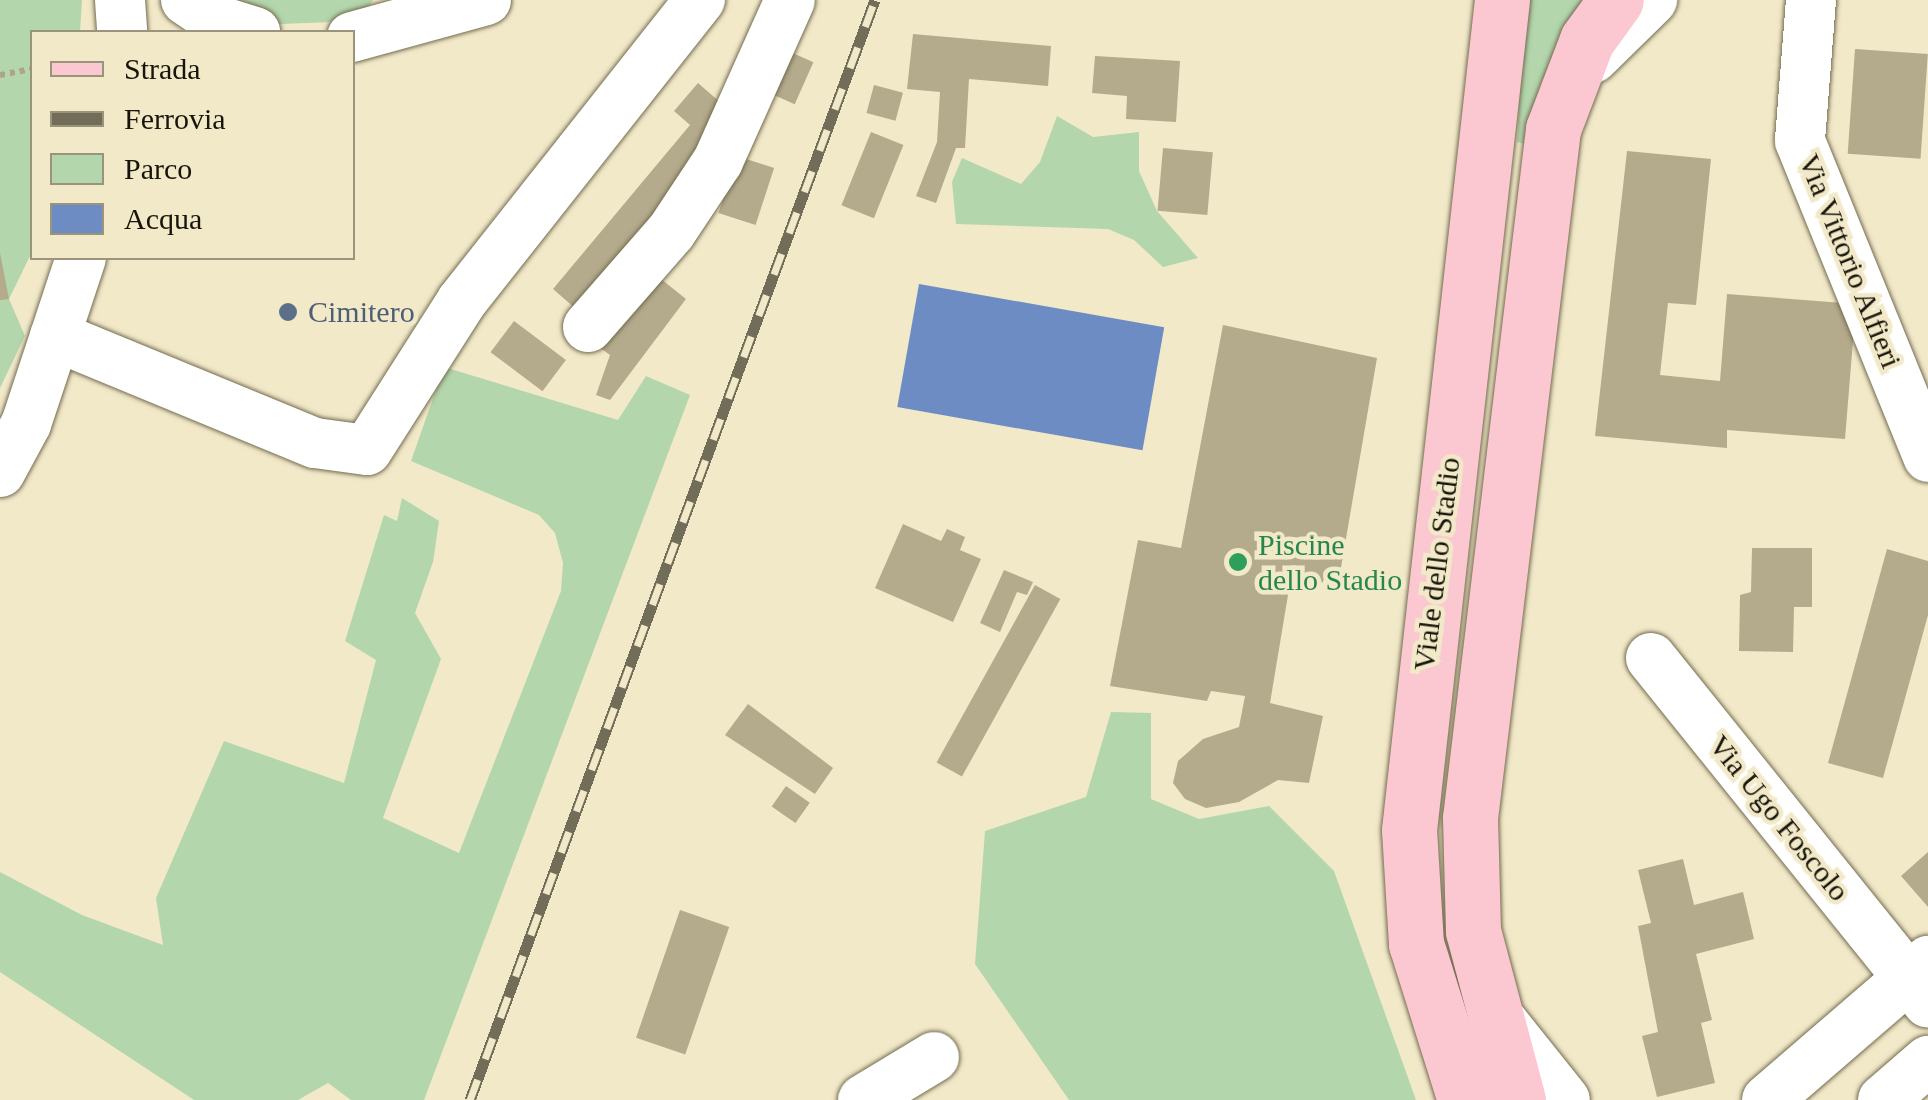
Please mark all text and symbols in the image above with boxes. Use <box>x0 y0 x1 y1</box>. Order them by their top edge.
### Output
legend <box>30 30 355 260</box>
text: Strada <box>124 52 201 85</box>
text: Ferrovia <box>124 102 226 135</box>
street label: Via Vittorio Alfieri <box>1790 148 1910 374</box>
text: Parco <box>124 152 192 185</box>
text: Acqua <box>124 202 202 235</box>
place label: Cimitero <box>308 294 415 330</box>
marker: Cimitero <box>277 301 299 323</box>
street label: Viale dello Stadio <box>1406 455 1468 673</box>
place label: Piscine dello Stadio <box>1258 527 1402 598</box>
marker: Piscine dello Stadio <box>1227 551 1249 573</box>
street label: Via Ugo Foscolo <box>1701 728 1857 908</box>

